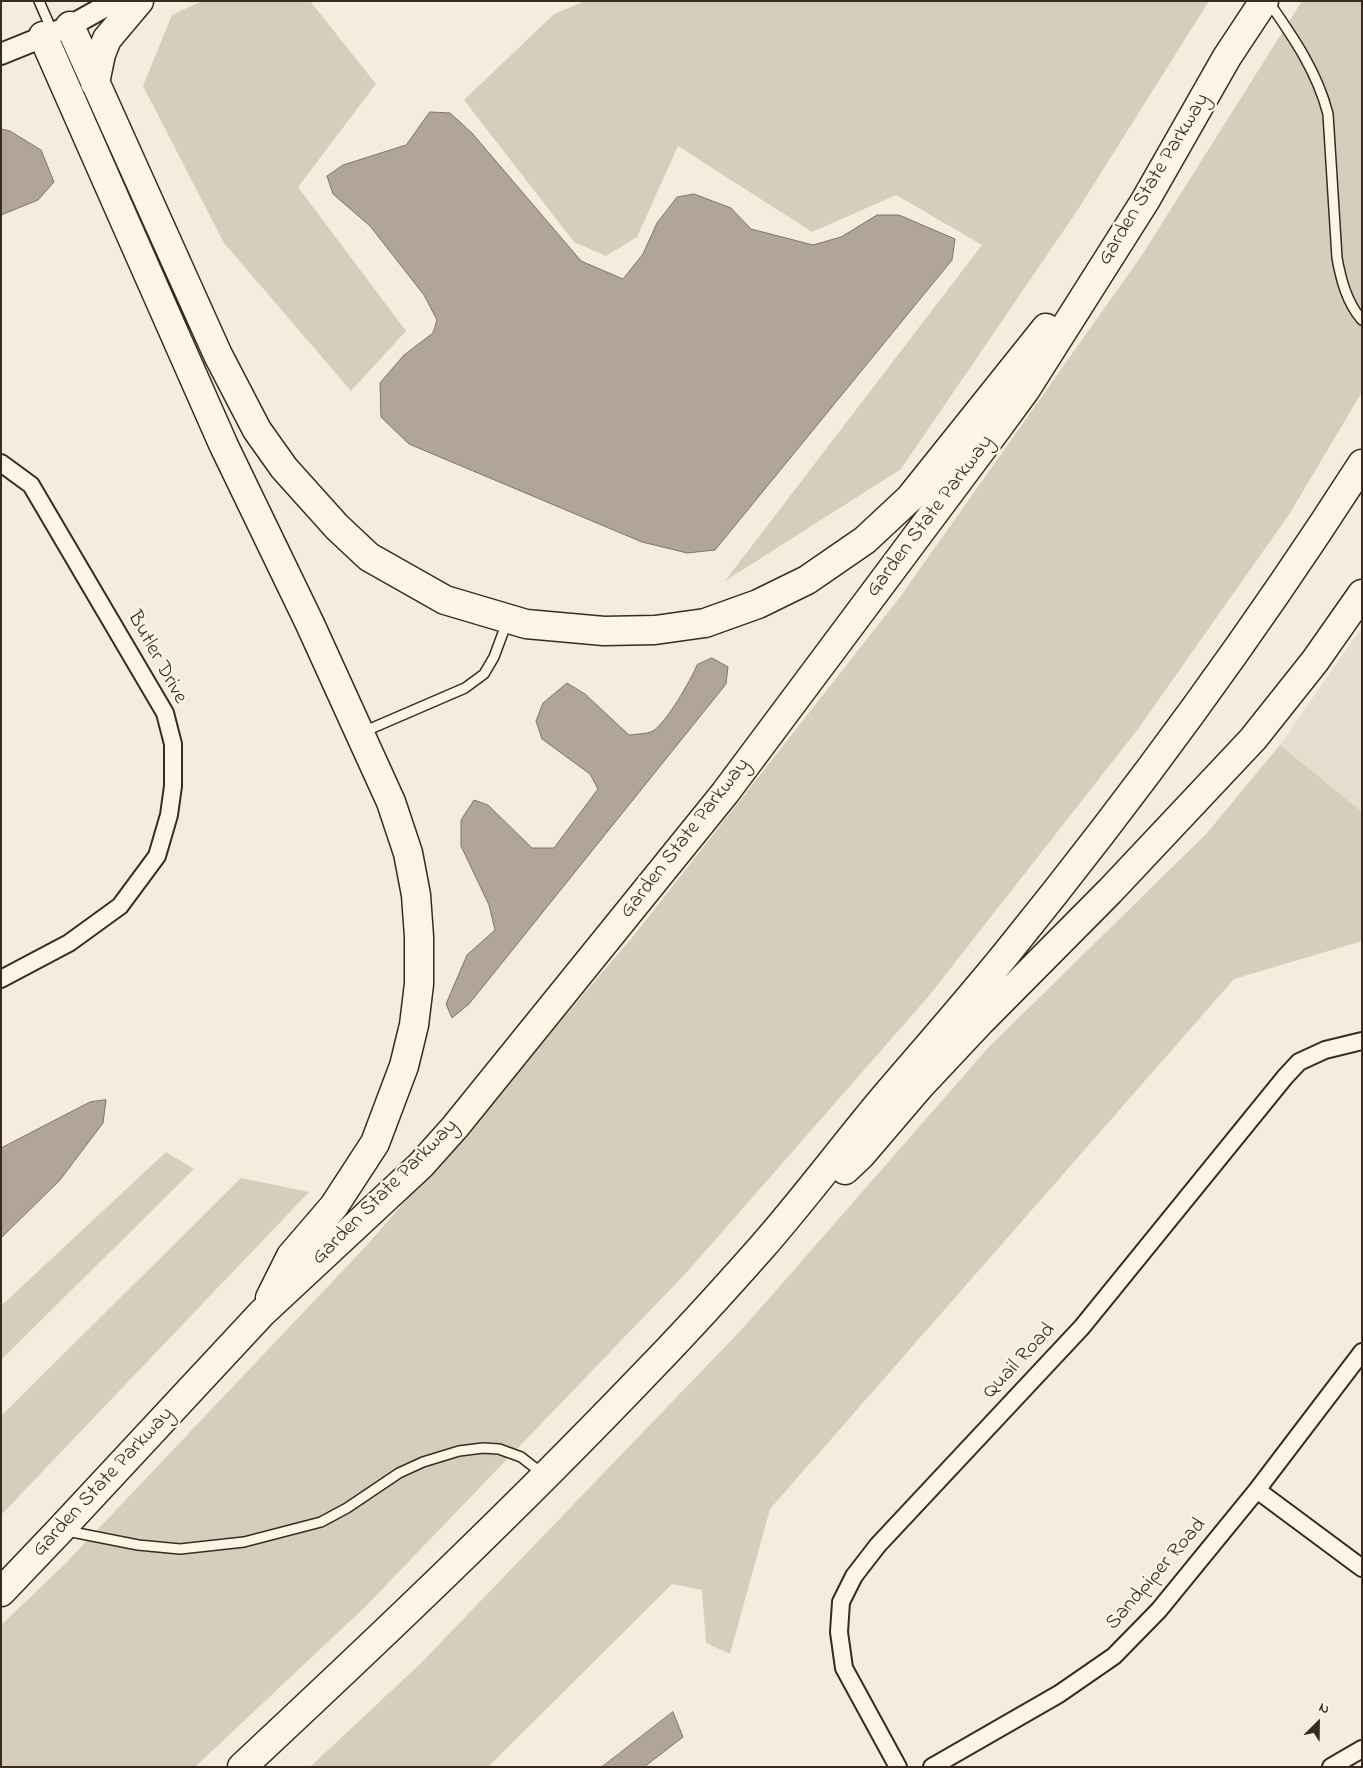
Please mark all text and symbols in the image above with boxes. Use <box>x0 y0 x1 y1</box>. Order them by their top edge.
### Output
street label: Garden State Parkway <box>1094 89 1216 271</box>
street label: Garden State Parkway <box>862 431 1000 603</box>
street label: Butler Drive <box>120 607 192 709</box>
street label: Garden State Parkway <box>616 754 756 924</box>
street label: Garden State Parkway <box>308 1115 464 1271</box>
street label: Quail Road <box>978 1319 1062 1405</box>
street label: Garden State Parkway <box>28 1403 180 1563</box>
street label: Sandpiper Road <box>1101 1514 1213 1636</box>
text: N <box>1316 1697 1333 1720</box>
north arrow <box>1293 1698 1343 1748</box>

